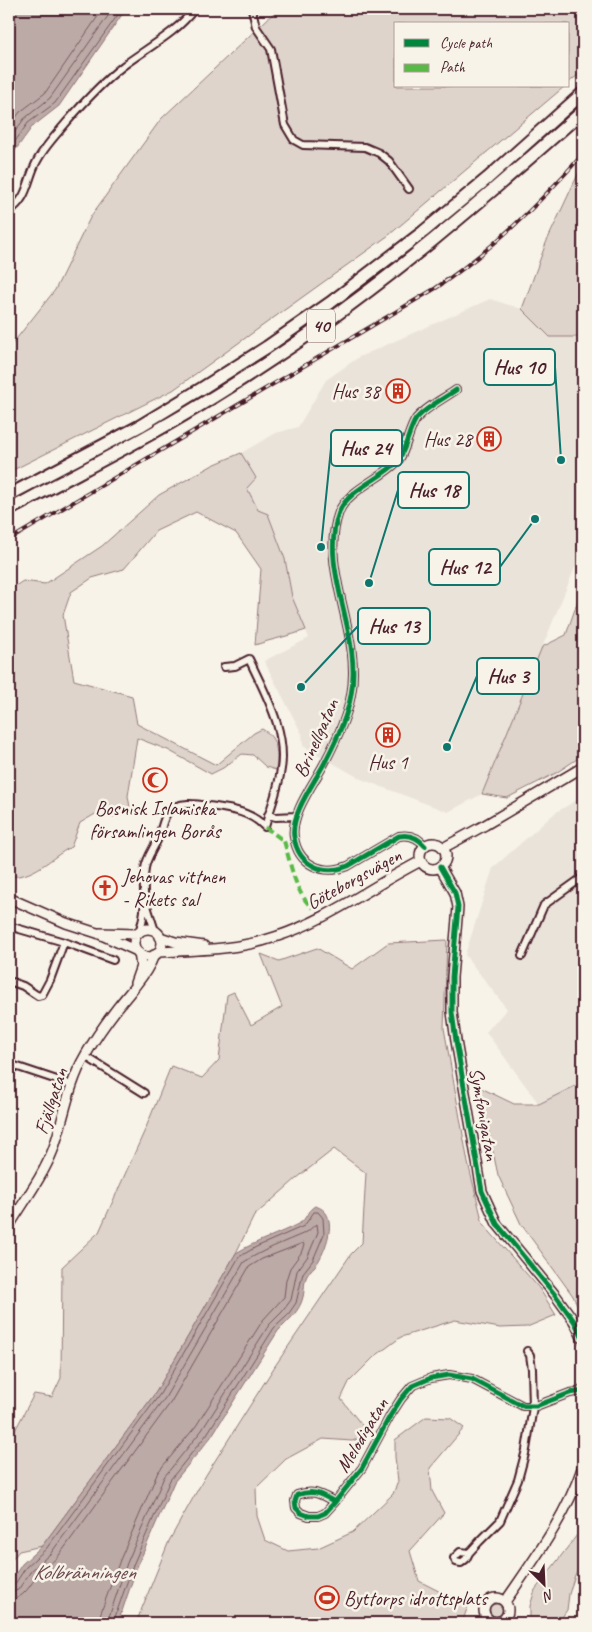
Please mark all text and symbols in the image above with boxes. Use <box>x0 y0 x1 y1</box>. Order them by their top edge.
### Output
legend <box>394 22 570 88</box>
text: Cycle path <box>440 34 492 53</box>
text: Path <box>440 58 466 77</box>
road number: 40 <box>307 310 335 342</box>
callout: Hus 10 <box>484 349 555 385</box>
text: Hus 10 <box>493 354 547 380</box>
building icon: Hus 38 <box>385 378 411 404</box>
place label: Hus 38 <box>332 379 382 404</box>
building icon: Hus 28 <box>476 426 502 452</box>
place label: Hus 28 <box>424 427 474 452</box>
callout: Hus 24 <box>331 430 402 466</box>
text: Hus 24 <box>340 435 394 461</box>
callout: Hus 18 <box>398 472 469 508</box>
text: Hus 18 <box>408 477 462 503</box>
callout: Hus 12 <box>429 549 500 585</box>
text: Hus 12 <box>439 554 493 580</box>
callout: Hus 13 <box>358 608 430 644</box>
text: Hus 13 <box>368 613 422 639</box>
callout: Hus 3 <box>477 658 539 694</box>
text: Hus 3 <box>487 663 531 689</box>
street label: Brinellgatan <box>288 694 345 781</box>
building icon: Hus 1 <box>375 722 401 748</box>
place label: Hus 1 <box>368 750 409 775</box>
mosque icon: Bosnisk Islamiska församlingen Borås <box>142 767 168 793</box>
place label: Bosnisk Islamiska församlingen Borås <box>90 796 222 844</box>
street label: Göteborgsvägen <box>302 842 407 915</box>
place label: Jehovas vittnen - Rikets sal <box>121 864 227 912</box>
church icon: Jehovas vittnen - Rikets sal <box>92 875 118 901</box>
street label: Fjällgatan <box>29 1064 74 1137</box>
street label: Symfonigatan <box>464 1066 505 1163</box>
street label: Melodigatan <box>330 1392 395 1477</box>
water label: Kolbränningen <box>33 1559 137 1585</box>
north arrow <box>520 1560 570 1610</box>
sports icon: Byttorps idrottsplats <box>314 1585 340 1611</box>
place label: Byttorps idrottsplats <box>344 1586 489 1611</box>
text: N <box>540 1586 557 1606</box>

